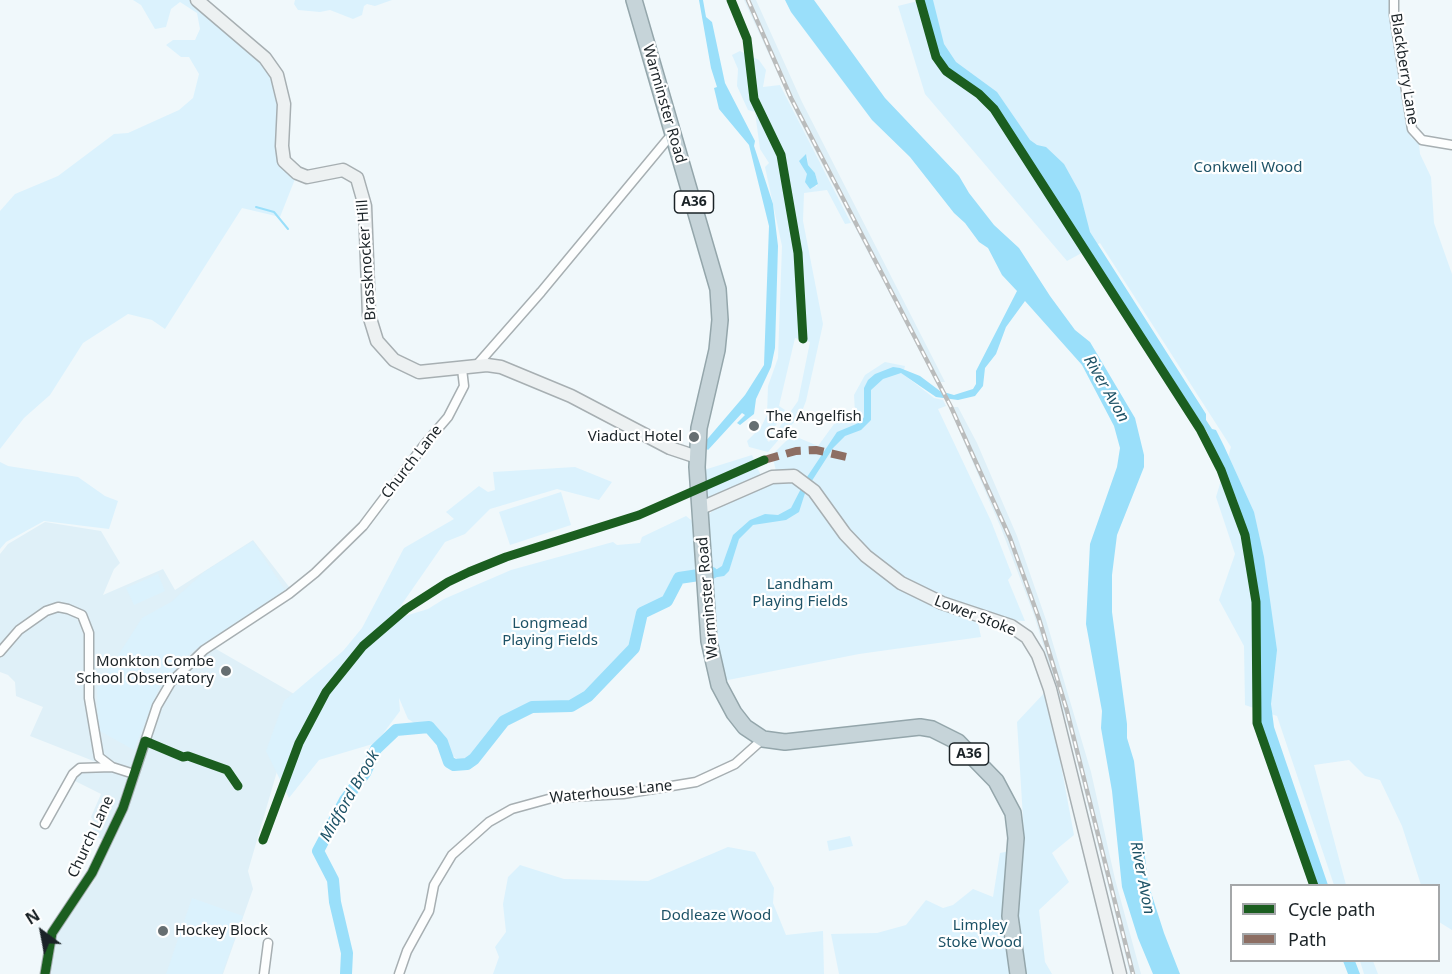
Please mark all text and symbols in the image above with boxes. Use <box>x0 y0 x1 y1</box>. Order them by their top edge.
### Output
street label: Blackberry Lane <box>1386 12 1422 126</box>
street label: Warminster Road <box>638 43 690 165</box>
park label: Conkwell Wood <box>1194 159 1302 177</box>
road number: A36 <box>674 191 714 213</box>
street label: Brassknocker Hill <box>354 199 380 321</box>
water label: River Avon <box>1079 352 1133 426</box>
place label: The Angelfish Cafe <box>766 408 862 443</box>
marker: The Angelfish Cafe <box>747 419 761 433</box>
street label: Church Lane <box>378 422 446 502</box>
place label: Viaduct Hotel <box>588 428 682 446</box>
marker: Viaduct Hotel <box>687 430 701 444</box>
street label: Warminster Road <box>694 536 722 660</box>
park label: Landham Playing Fields <box>752 576 848 611</box>
street label: Lower Stoke <box>932 592 1018 640</box>
park label: Longmead Playing Fields <box>502 615 598 650</box>
place label: Monkton Combe School Observatory <box>76 653 214 688</box>
marker: Monkton Combe School Observatory <box>219 664 233 678</box>
road number: A36 <box>950 743 988 765</box>
water label: Midford Brook <box>316 747 384 845</box>
street label: Waterhouse Lane <box>549 777 673 807</box>
street label: Church Lane <box>64 793 118 881</box>
water label: River Avon <box>1126 840 1158 916</box>
legend <box>1230 884 1440 962</box>
text: Cycle path <box>1288 897 1375 921</box>
north arrow <box>12 902 72 962</box>
text: N <box>21 904 44 930</box>
park label: Dodleaze Wood <box>661 907 771 925</box>
park label: Limpley Stoke Wood <box>938 917 1022 952</box>
place label: Hockey Block <box>175 922 268 940</box>
marker: Hockey Block <box>156 924 170 938</box>
text: Path <box>1288 927 1327 951</box>

